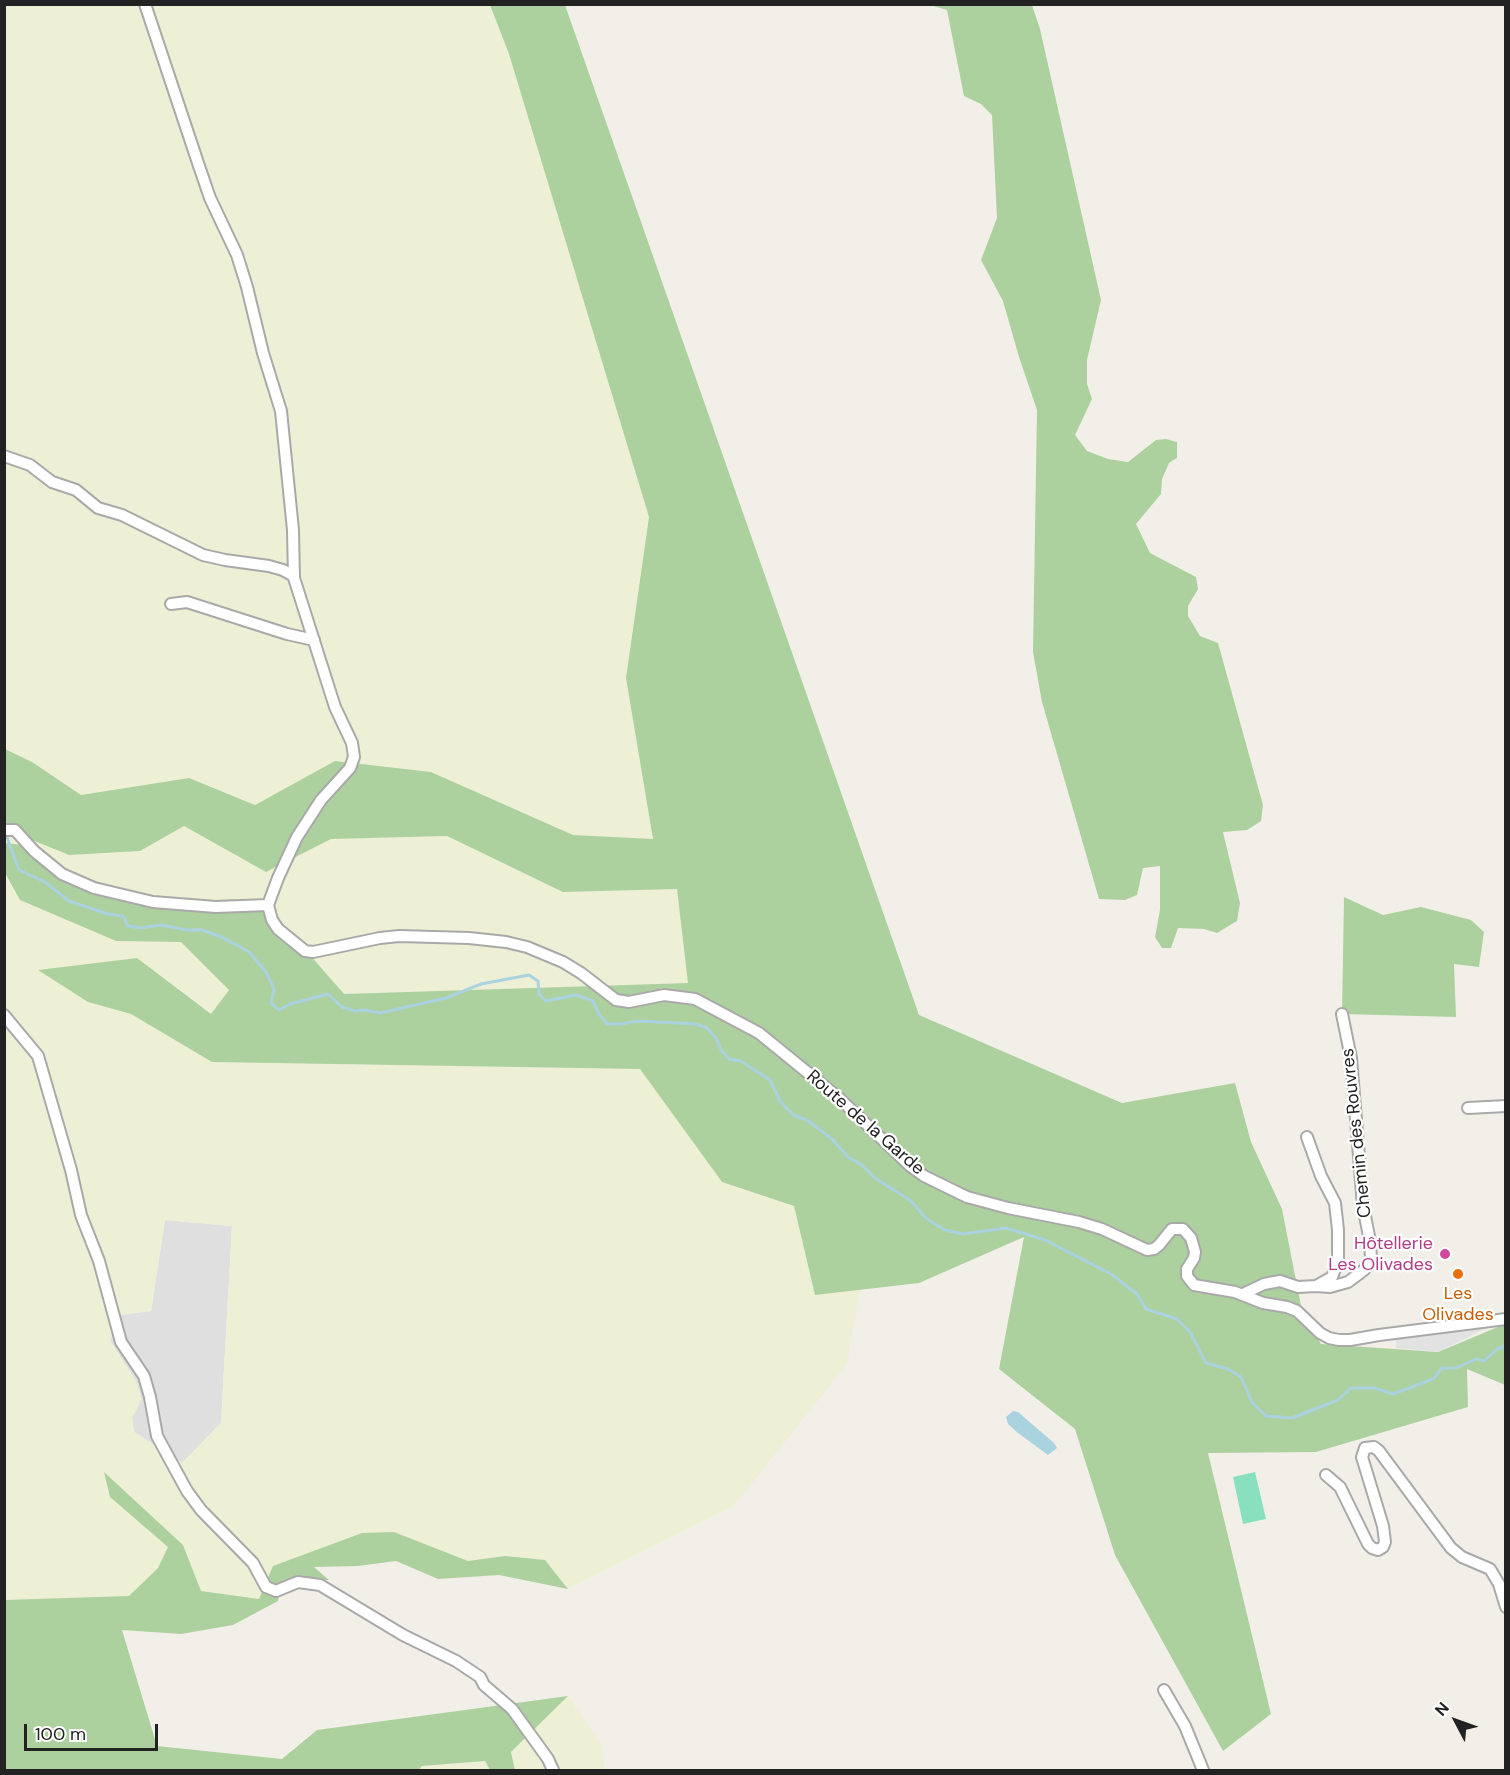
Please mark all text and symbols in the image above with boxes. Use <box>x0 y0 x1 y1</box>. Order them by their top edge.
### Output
street label: Chemin des Rouvres <box>1337 1047 1377 1219</box>
street label: Route de la Garde <box>802 1066 928 1180</box>
place label: Hôtellerie Les Olivades <box>1328 1233 1433 1276</box>
marker: Hôtellerie Les Olivades <box>1438 1247 1452 1261</box>
marker: Les Olivades <box>1451 1267 1465 1281</box>
place label: Les Olivades <box>1422 1283 1494 1326</box>
north arrow <box>1426 1691 1486 1751</box>
text: N <box>1430 1698 1454 1720</box>
scale bar <box>27 1712 160 1750</box>
text: 100 m <box>35 1722 86 1746</box>

